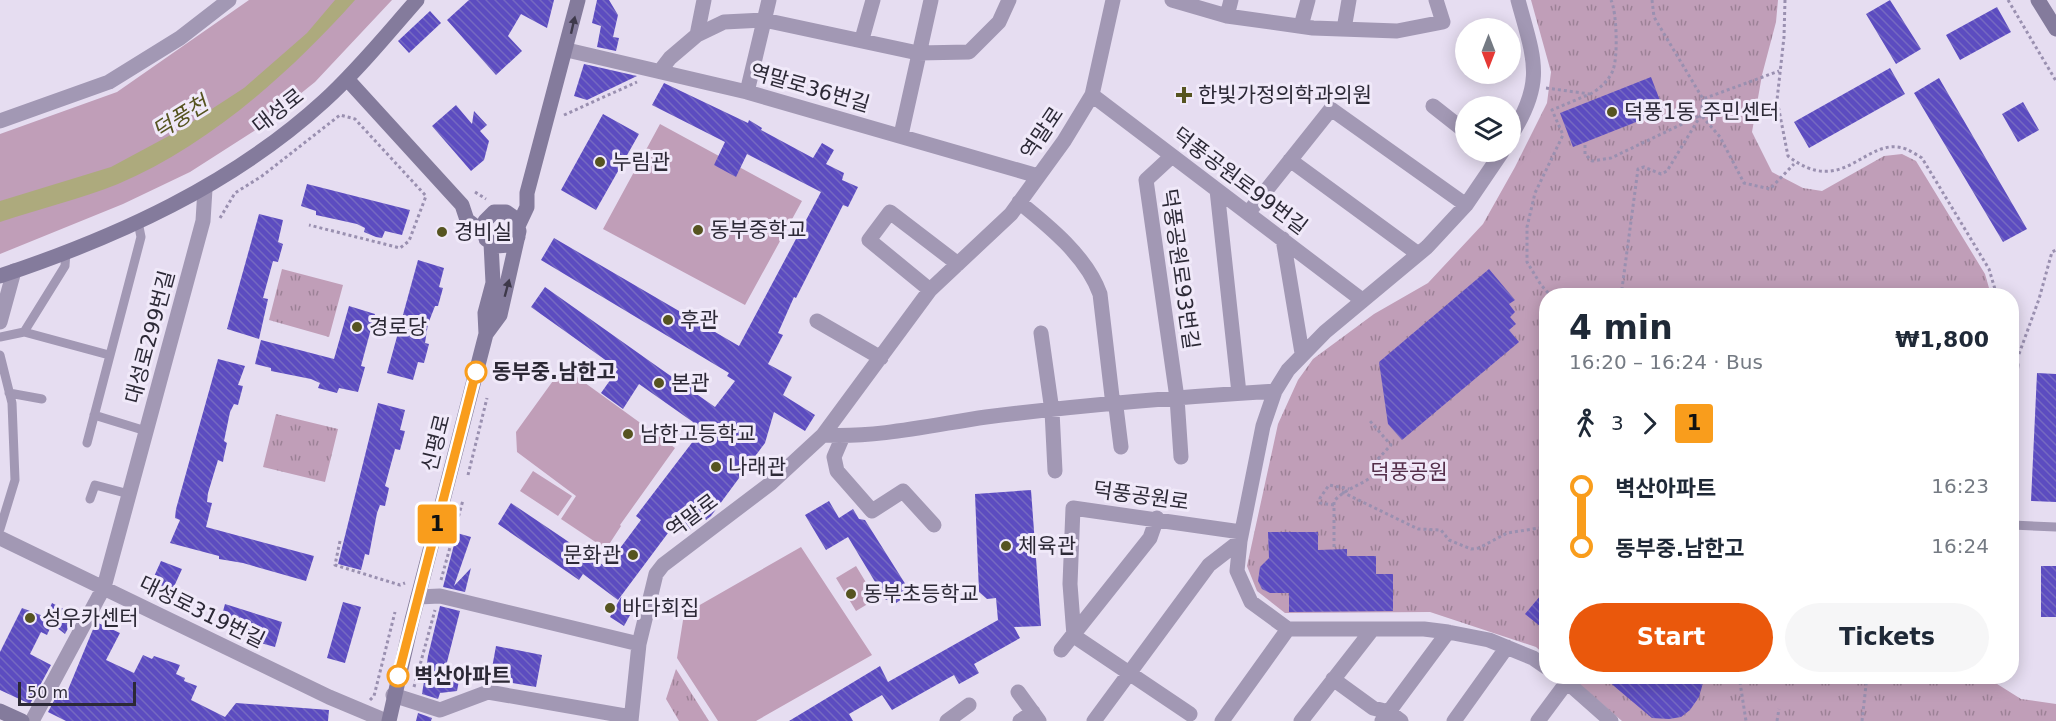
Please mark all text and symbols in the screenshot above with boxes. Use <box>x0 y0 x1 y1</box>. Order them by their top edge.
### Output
one-way arrow <box>569 15 578 34</box>
north arrow <box>1455 18 1521 84</box>
map controls <box>1455 18 1521 162</box>
street label: 역말로36번길 <box>747 59 873 117</box>
place label: 한빛가정의학과의원 <box>1198 83 1372 107</box>
street label: 대성로 <box>248 84 308 138</box>
marker: 한빛가정의학과의원 <box>1175 86 1193 104</box>
water label: 덕풍천 <box>148 89 215 144</box>
button: layers <box>1455 96 1521 162</box>
place label: 덕풍1동 주민센터 <box>1624 100 1779 124</box>
street label: 역말로 <box>1016 102 1068 164</box>
marker: 덕풍1동 주민센터 <box>1605 105 1619 119</box>
street label: 덕풍공원로99번길 <box>1168 123 1312 239</box>
place label: 누림관 <box>612 150 670 174</box>
marker: 누림관 <box>593 155 607 169</box>
street label: 덕풍공원로93번길 <box>1157 187 1203 351</box>
place label: 동부중학교 <box>710 218 807 242</box>
place label: 경비실 <box>454 220 512 244</box>
marker: 동부중학교 <box>691 223 705 237</box>
marker: 경비실 <box>435 225 449 239</box>
street label: 대성로299번길 <box>121 268 179 406</box>
one-way arrow <box>503 278 512 296</box>
place label: 후관 <box>680 308 719 332</box>
text: 4 min <box>1569 308 1673 347</box>
marker: 후관 <box>661 313 675 327</box>
place label: 경로당 <box>369 315 427 339</box>
marker: 경로당 <box>350 320 364 334</box>
text: ₩1,800 <box>1895 327 1989 352</box>
text: 16:20 – 16:24 · Bus <box>1569 350 1763 374</box>
place label: 동부중.남한고 <box>492 360 616 384</box>
marker: 동부중.남한고 <box>465 361 487 383</box>
place label: 본관 <box>671 371 710 395</box>
marker: 본관 <box>652 376 666 390</box>
icon: walk <box>1569 407 1602 440</box>
icon: forward <box>1633 407 1666 440</box>
text: 3 <box>1611 411 1624 435</box>
text: 1 <box>1687 411 1701 435</box>
street label: 신평로 <box>417 412 455 474</box>
place label: 남한고등학교 <box>640 422 756 446</box>
marker: 남한고등학교 <box>621 427 635 441</box>
place label: 나래관 <box>728 455 786 479</box>
marker: 나래관 <box>709 460 723 474</box>
park label: 덕풍공원 <box>1370 460 1448 484</box>
text: 16:23 <box>1931 474 1989 498</box>
text: 벽산아파트 <box>1615 476 1716 501</box>
street label: 덕풍공원로 <box>1091 477 1191 515</box>
street label: 역말로 <box>662 489 722 543</box>
line badge: 1 <box>418 504 456 544</box>
text: 1 <box>430 512 444 536</box>
place label: 체육관 <box>1018 534 1076 558</box>
text: 16:24 <box>1931 534 1989 558</box>
text: 동부중.남한고 <box>1615 536 1745 561</box>
marker: 체육관 <box>999 539 1013 553</box>
place label: 문화관 <box>563 543 621 567</box>
marker: 문화관 <box>626 548 640 562</box>
street label: 대성로319번길 <box>135 571 269 653</box>
place label: 동부초등학교 <box>863 582 979 606</box>
marker: 동부초등학교 <box>844 587 858 601</box>
place label: 바다회집 <box>622 596 699 620</box>
marker: 바다회집 <box>603 601 617 615</box>
button: Start <box>1569 603 1773 672</box>
button: Tickets <box>1785 603 1989 672</box>
place label: 성우카센터 <box>42 606 139 630</box>
marker: 성우카센터 <box>23 611 37 625</box>
place label: 벽산아파트 <box>414 664 511 688</box>
marker: 벽산아파트 <box>387 665 409 687</box>
scale bar <box>18 679 136 706</box>
text: 50 m <box>27 683 68 702</box>

